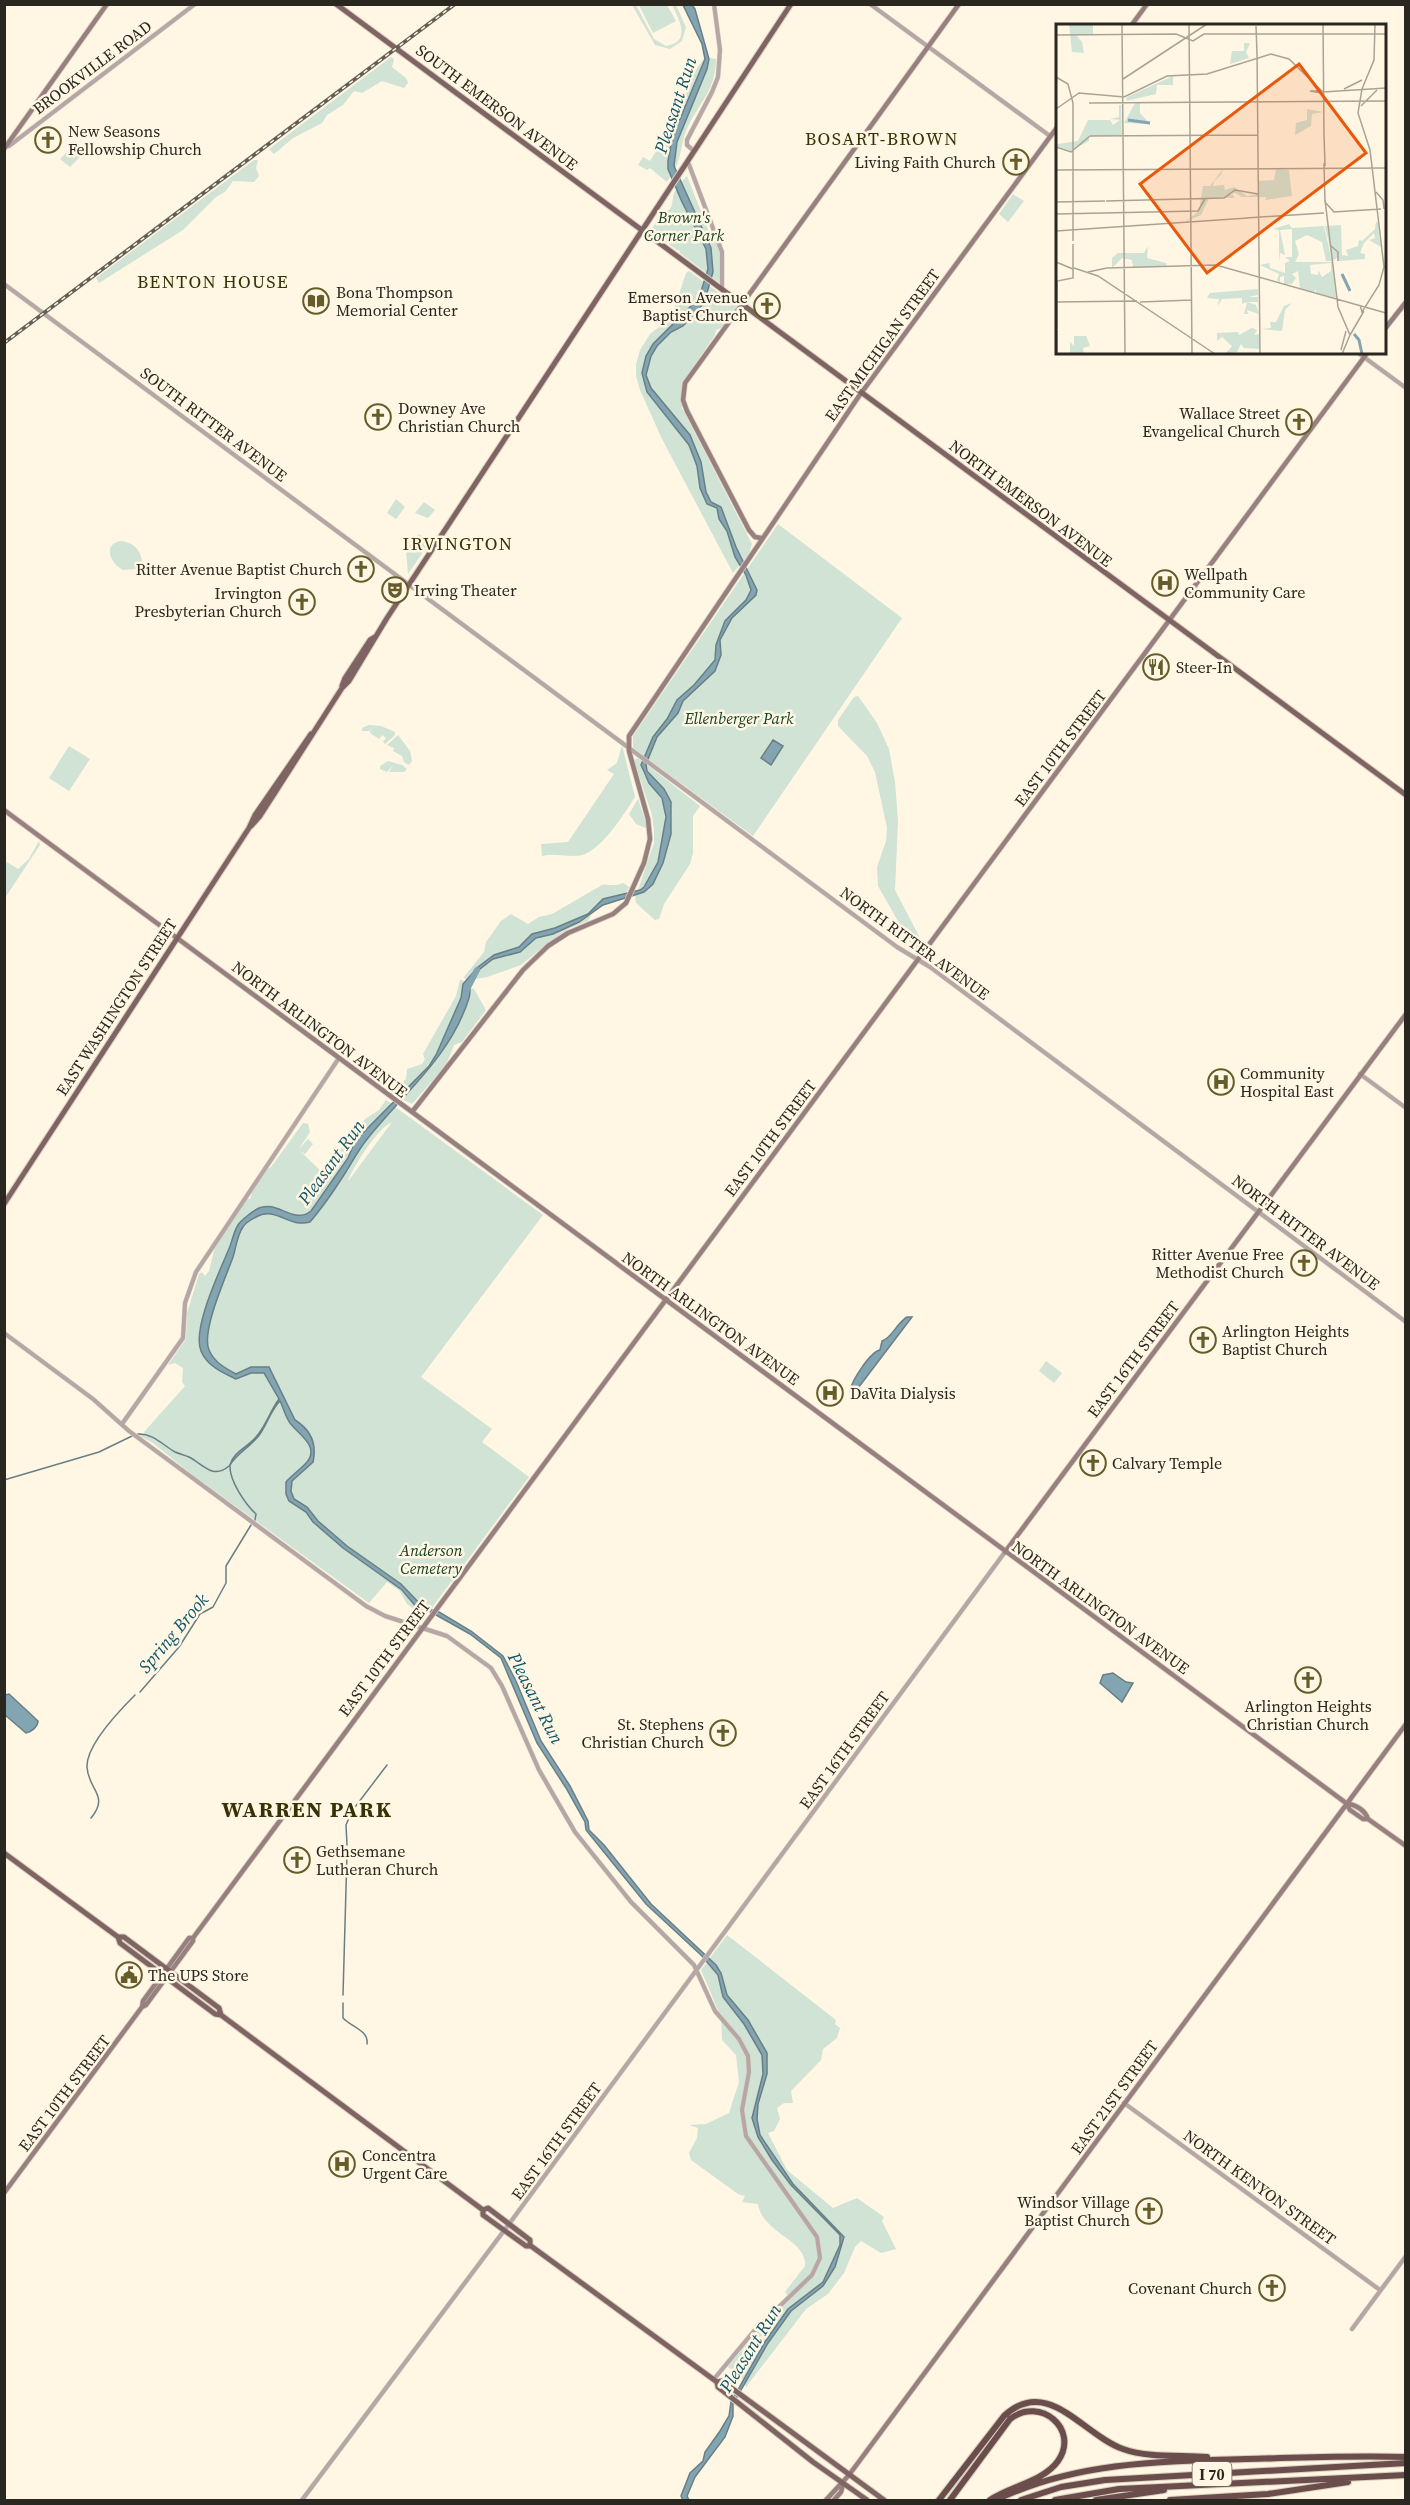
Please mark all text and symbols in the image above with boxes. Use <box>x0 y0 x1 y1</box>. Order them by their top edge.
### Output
street label: BROOKVILLE ROAD <box>28 15 156 119</box>
inset map <box>1056 24 1386 354</box>
street label: SOUTH EMERSON AVENUE <box>412 39 583 175</box>
water label: Pleasant Run <box>647 54 702 157</box>
place label: New Seasons Fellowship Church <box>68 120 202 160</box>
church icon: New Seasons Fellowship Church <box>33 125 63 155</box>
district label: BOSART-BROWN <box>805 126 959 151</box>
church icon: Living Faith Church <box>1001 147 1031 177</box>
place label: Living Faith Church <box>854 151 996 173</box>
park label: Brown's Corner Park <box>644 206 724 246</box>
street label: EAST MICHIGAN STREET <box>819 264 945 426</box>
district label: BENTON HOUSE <box>137 269 289 294</box>
place label: Bona Thompson Memorial Center <box>336 281 458 321</box>
library icon: Bona Thompson Memorial Center <box>301 286 331 316</box>
place label: Emerson Avenue Baptist Church <box>627 286 748 326</box>
church icon: Emerson Avenue Baptist Church <box>752 291 782 321</box>
street label: SOUTH RITTER AVENUE <box>136 362 292 487</box>
place label: Downey Ave Christian Church <box>398 397 521 437</box>
church icon: Downey Ave Christian Church <box>363 402 393 432</box>
place label: Wallace Street Evangelical Church <box>1142 402 1281 442</box>
church icon: Wallace Street Evangelical Church <box>1284 407 1314 437</box>
street label: NORTH EMERSON AVENUE <box>945 434 1117 572</box>
district label: IRVINGTON <box>403 531 513 556</box>
church icon: Ritter Avenue Baptist Church <box>346 554 376 584</box>
place label: Ritter Avenue Baptist Church <box>136 558 342 580</box>
place label: Wellpath Community Care <box>1184 563 1305 603</box>
hospital icon: Wellpath Community Care <box>1150 568 1180 598</box>
theatre icon: Irving Theater <box>380 575 410 605</box>
place label: Irving Theater <box>414 579 517 601</box>
place label: Irvington Presbyterian Church <box>135 582 282 622</box>
church icon: Irvington Presbyterian Church <box>287 587 317 617</box>
restaurant icon: Steer-In <box>1141 652 1171 682</box>
place label: Steer-In <box>1176 656 1233 678</box>
street label: EAST 10TH STREET <box>1009 685 1111 811</box>
park label: Ellenberger Park <box>683 707 794 729</box>
street label: NORTH RITTER AVENUE <box>836 881 994 1005</box>
street label: EAST WASHINGTON STREET <box>50 914 182 1100</box>
street label: NORTH ARLINGTON AVENUE <box>228 956 412 1102</box>
place label: Community Hospital East <box>1240 1062 1335 1102</box>
hospital icon: Community Hospital East <box>1206 1067 1236 1097</box>
street label: EAST 10TH STREET <box>719 1075 821 1201</box>
water label: Pleasant Run <box>291 1114 370 1210</box>
street label: NORTH RITTER AVENUE <box>1228 1169 1385 1295</box>
place label: Ritter Avenue Free Methodist Church <box>1152 1243 1284 1283</box>
street label: NORTH ARLINGTON AVENUE <box>618 1246 804 1390</box>
church icon: Ritter Avenue Free Methodist Church <box>1289 1248 1319 1278</box>
street label: EAST 16TH STREET <box>1082 1296 1184 1422</box>
place label: Arlington Heights Baptist Church <box>1222 1320 1349 1360</box>
church icon: Arlington Heights Baptist Church <box>1188 1325 1218 1355</box>
hospital icon: DaVita Dialysis <box>815 1378 845 1408</box>
place label: DaVita Dialysis <box>850 1382 956 1404</box>
church icon: Calvary Temple <box>1078 1448 1108 1478</box>
place label: Calvary Temple <box>1112 1452 1222 1474</box>
street label: NORTH ARLINGTON AVENUE <box>1008 1535 1194 1679</box>
park label: Anderson Cemetery <box>399 1539 462 1579</box>
water label: Spring Brook <box>132 1587 214 1678</box>
street label: EAST 10TH STREET <box>333 1595 435 1721</box>
water label: Pleasant Run <box>502 1647 570 1748</box>
church icon: Arlington Heights Christian Church <box>1293 1665 1323 1695</box>
street label: EAST 16TH STREET <box>794 1686 894 1813</box>
place label: Arlington Heights Christian Church <box>1244 1695 1372 1735</box>
place label: St. Stephens Christian Church <box>582 1713 704 1753</box>
church icon: St. Stephens Christian Church <box>708 1718 738 1748</box>
district label: WARREN PARK <box>222 1794 392 1824</box>
place label: Gethsemane Lutheran Church <box>316 1840 439 1880</box>
church icon: Gethsemane Lutheran Church <box>282 1845 312 1875</box>
public building icon: The UPS Store <box>114 1960 144 1990</box>
place label: The UPS Store <box>148 1964 249 1986</box>
street label: EAST 10TH STREET <box>13 2030 115 2156</box>
street label: EAST 21ST STREET <box>1065 2035 1163 2158</box>
street label: EAST 16TH STREET <box>506 2077 606 2204</box>
street label: NORTH KENYON STREET <box>1179 2124 1341 2250</box>
place label: Concentra Urgent Care <box>362 2144 448 2184</box>
hospital icon: Concentra Urgent Care <box>327 2149 357 2179</box>
place label: Windsor Village Baptist Church <box>1017 2191 1130 2231</box>
church icon: Windsor Village Baptist Church <box>1134 2196 1164 2226</box>
church icon: Covenant Church <box>1257 2273 1287 2303</box>
place label: Covenant Church <box>1128 2277 1252 2299</box>
water label: Pleasant Run <box>712 2299 787 2398</box>
road number: I 70 <box>1192 2462 1232 2486</box>

